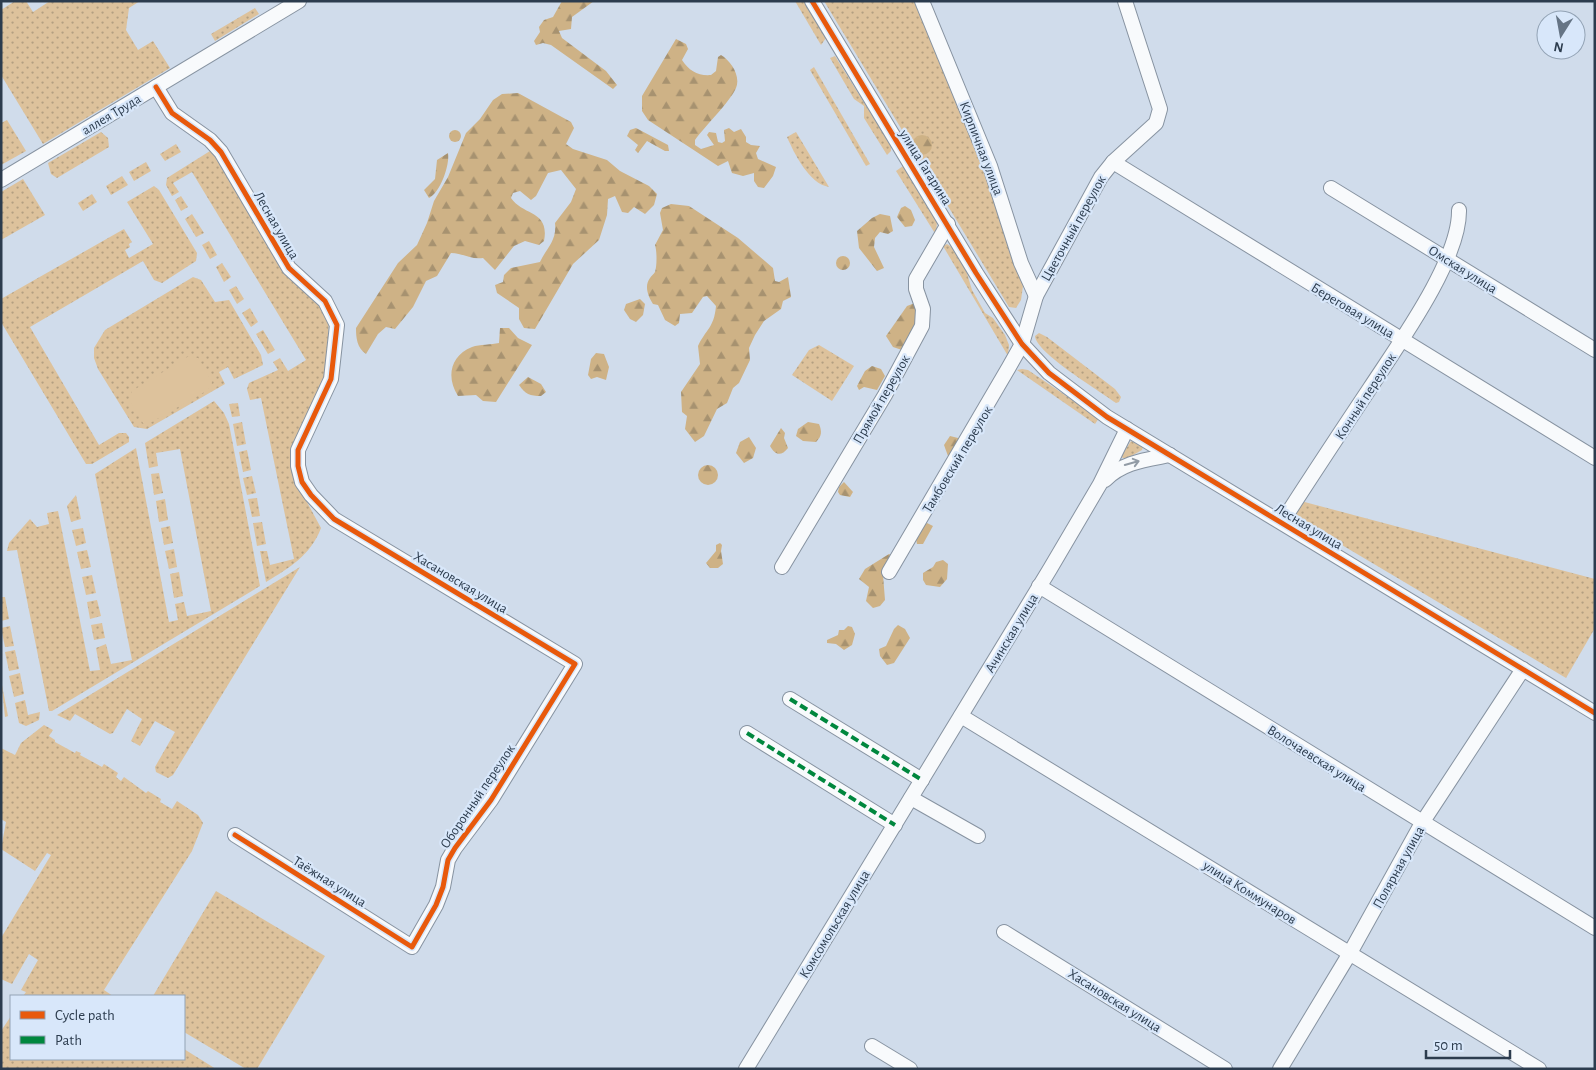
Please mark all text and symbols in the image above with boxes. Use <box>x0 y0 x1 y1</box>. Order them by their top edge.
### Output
north arrow <box>1536 10 1586 60</box>
text: N <box>1553 39 1565 55</box>
street label: аллея Труда <box>79 91 144 138</box>
street label: Кирпичная улица <box>957 100 1006 198</box>
street label: улица Гагарина <box>896 126 954 208</box>
street label: Цветочный переулок <box>1039 173 1109 284</box>
street label: Лесная улица <box>251 189 301 262</box>
street label: Омская улица <box>1426 243 1500 297</box>
street label: Береговая улица <box>1309 281 1397 341</box>
street label: Конный переулок <box>1333 350 1399 442</box>
street label: Прямой переулок <box>851 352 913 446</box>
street label: Тамбовский переулок <box>920 403 996 515</box>
one-way arrow <box>1123 458 1139 467</box>
street label: Лесная улица <box>1272 501 1345 553</box>
street label: Хасановская улица <box>411 549 510 617</box>
street label: Ачинская улица <box>983 591 1041 675</box>
street label: Волочаевская улица <box>1265 723 1369 795</box>
street label: Оборонный переулок <box>438 741 518 851</box>
street label: Полярная улица <box>1371 824 1427 911</box>
street label: Таёжная улица <box>290 854 369 910</box>
street label: улица Коммунаров <box>1199 858 1299 927</box>
street label: Комсомольская улица <box>797 868 873 981</box>
street label: Хасановская улица <box>1065 967 1164 1035</box>
legend <box>10 995 185 1060</box>
text: Cycle path <box>55 1008 115 1023</box>
scale bar <box>1426 1028 1510 1060</box>
text: Path <box>55 1033 82 1048</box>
text: 50 m <box>1434 1038 1463 1053</box>

